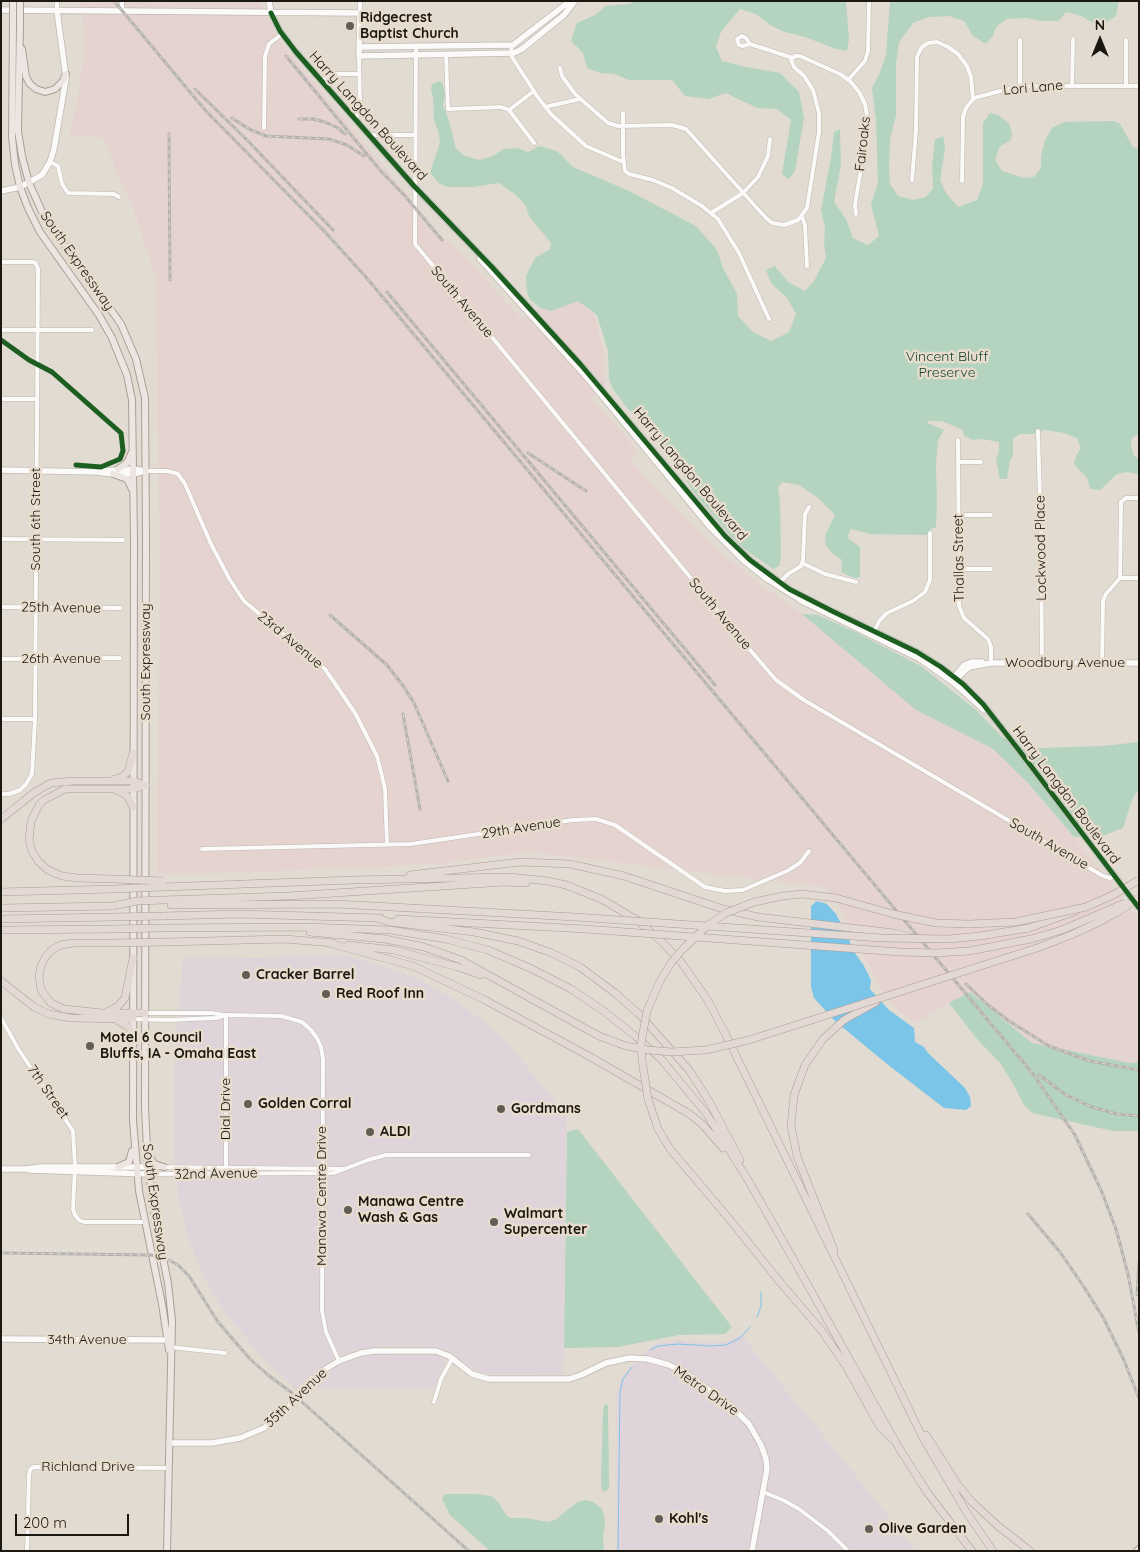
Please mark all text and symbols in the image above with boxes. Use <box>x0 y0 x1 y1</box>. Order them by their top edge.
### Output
place label: Ridgecrest Baptist Church <box>360 10 459 42</box>
north arrow <box>1075 15 1125 65</box>
text: N <box>1095 16 1105 34</box>
marker: Ridgecrest Baptist Church <box>344 20 356 32</box>
street label: Harry Langdon Boulevard <box>305 48 431 184</box>
street label: Lori Lane <box>1002 77 1064 99</box>
street label: Fairoaks <box>852 116 874 172</box>
street label: South Expressway <box>37 208 117 314</box>
street label: South Avenue <box>427 263 497 341</box>
park label: Vincent Bluff Preserve <box>906 349 988 382</box>
street label: Harry Langdon Boulevard <box>629 404 751 544</box>
street label: South 6th Street <box>28 467 44 571</box>
street label: Lockwood Place <box>1032 495 1050 601</box>
street label: Thallas Street <box>950 514 968 602</box>
street label: South Avenue <box>685 575 755 653</box>
street label: 25th Avenue <box>21 599 101 617</box>
street label: South Expressway <box>138 603 154 721</box>
street label: 23rd Avenue <box>254 608 326 672</box>
street label: 26th Avenue <box>21 651 101 667</box>
street label: Woodbury Avenue <box>1005 655 1125 671</box>
street label: Harry Langdon Boulevard <box>1009 723 1123 867</box>
street label: 29th Avenue <box>480 813 562 843</box>
street label: South Avenue <box>1006 815 1092 873</box>
place label: Cracker Barrel <box>256 967 355 983</box>
marker: Cracker Barrel <box>240 969 252 981</box>
place label: Red Roof Inn <box>336 986 424 1002</box>
marker: Red Roof Inn <box>320 988 332 1000</box>
place label: Motel 6 Council Bluffs, IA - Omaha East <box>100 1030 257 1062</box>
marker: Motel 6 Council Bluffs, IA - Omaha East <box>84 1040 96 1052</box>
street label: 7th Street <box>23 1062 73 1122</box>
street label: Dial Drive <box>218 1078 234 1140</box>
place label: Golden Corral <box>258 1096 352 1112</box>
marker: Golden Corral <box>242 1098 254 1110</box>
place label: Gordmans <box>511 1101 581 1117</box>
marker: Gordmans <box>495 1103 507 1115</box>
place label: ALDI <box>380 1124 411 1140</box>
street label: Manawa Centre Drive <box>314 1126 330 1266</box>
marker: ALDI <box>364 1126 376 1138</box>
street label: South Expressway <box>139 1143 171 1261</box>
street label: 32nd Avenue <box>174 1165 258 1183</box>
place label: Manawa Centre Wash & Gas <box>358 1194 464 1226</box>
marker: Manawa Centre Wash & Gas <box>342 1204 354 1216</box>
place label: Walmart Supercenter <box>504 1206 587 1238</box>
marker: Walmart Supercenter <box>488 1216 500 1228</box>
street label: 34th Avenue <box>47 1332 127 1348</box>
street label: Metro Drive <box>670 1363 742 1419</box>
street label: 35th Avenue <box>261 1365 331 1431</box>
street label: Richland Drive <box>41 1459 135 1475</box>
scale bar <box>18 1504 131 1536</box>
place label: Kohl's <box>669 1511 708 1527</box>
text: 200 m <box>23 1513 67 1532</box>
marker: Kohl's <box>653 1513 665 1525</box>
place label: Olive Garden <box>879 1521 967 1537</box>
marker: Olive Garden <box>863 1523 875 1535</box>

